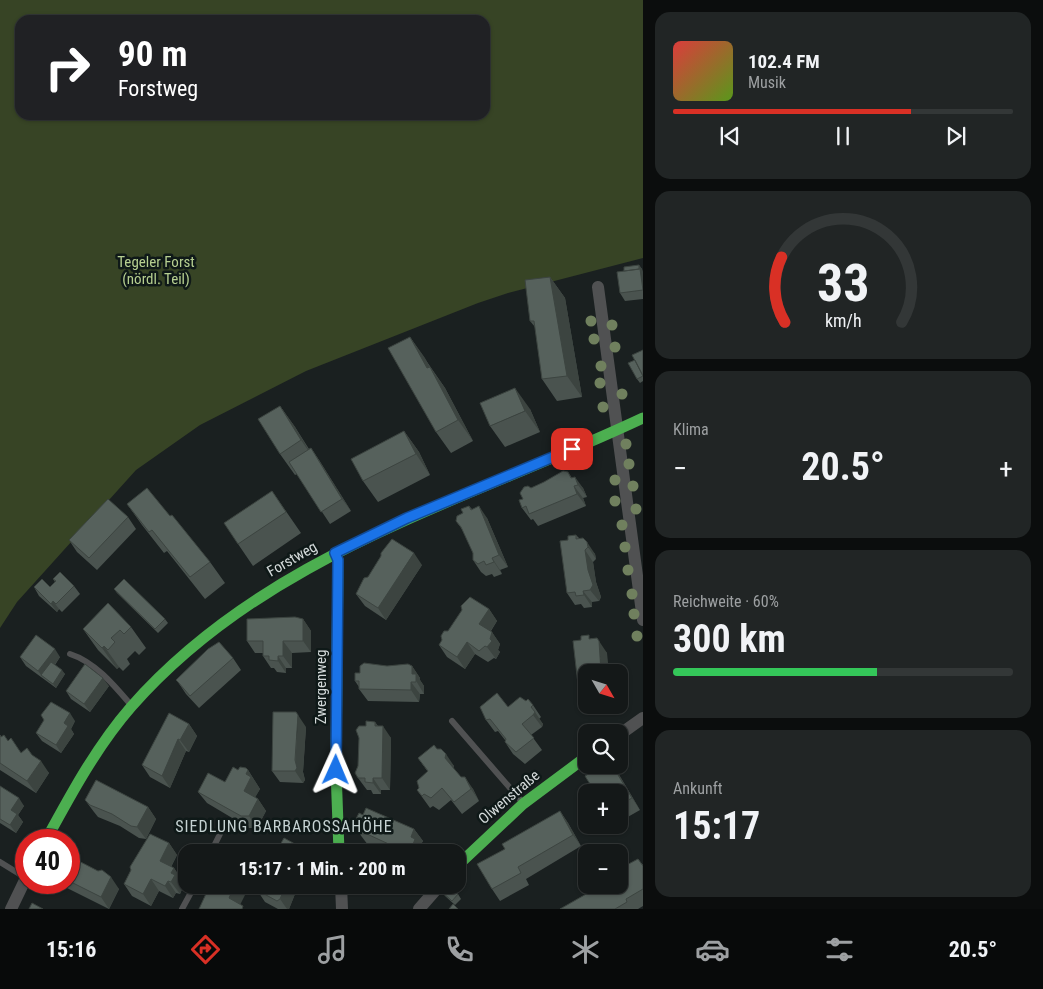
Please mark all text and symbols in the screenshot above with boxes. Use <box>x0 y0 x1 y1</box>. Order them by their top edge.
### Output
text: 90 m <box>118 34 187 75</box>
icon: right <box>35 35 100 100</box>
text: 102.4 FM <box>748 50 820 73</box>
text: Musik <box>748 73 786 92</box>
text: Forstweg <box>118 76 198 101</box>
icon: previous <box>716 122 744 150</box>
icon: pause <box>829 122 857 150</box>
icon: next <box>942 122 970 150</box>
park label: Tegeler Forst (nördl. Teil) <box>117 253 195 288</box>
text: 33 <box>817 253 869 314</box>
text: km/h <box>825 310 861 331</box>
text: Klima <box>673 420 709 439</box>
pin <box>551 428 593 470</box>
icon: arrive <box>558 435 586 463</box>
text: 20.5° <box>801 445 885 489</box>
text: − <box>673 452 687 485</box>
text: + <box>999 452 1013 485</box>
street label: Forstweg <box>264 538 320 580</box>
text: Reichweite · 60% <box>673 592 779 611</box>
text: 300 km <box>673 617 786 661</box>
street label: Zwergenweg <box>312 650 330 724</box>
north arrow <box>578 664 628 714</box>
map controls <box>578 664 628 894</box>
button: search <box>578 724 628 774</box>
position arrow <box>309 743 361 795</box>
street label: Olwenstraße <box>475 766 543 828</box>
text: Ankunft <box>673 779 722 798</box>
button: + <box>578 784 628 834</box>
text: 15:17 <box>673 804 760 848</box>
district label: SIEDLUNG BARBAROSSAHÖHE <box>175 817 393 836</box>
speed limit sign: 40 <box>15 829 80 894</box>
button: − <box>578 844 628 894</box>
text: 15:17 · 1 Min. · 200 m <box>238 857 406 880</box>
icon: directions <box>188 932 223 967</box>
icon: music <box>315 932 350 967</box>
icon: phone <box>442 932 477 967</box>
icon: climate <box>568 932 603 967</box>
icon: car <box>695 932 730 967</box>
icon: filters <box>822 932 857 967</box>
text: 15:16 <box>46 937 96 962</box>
text: 20.5° <box>949 937 997 962</box>

